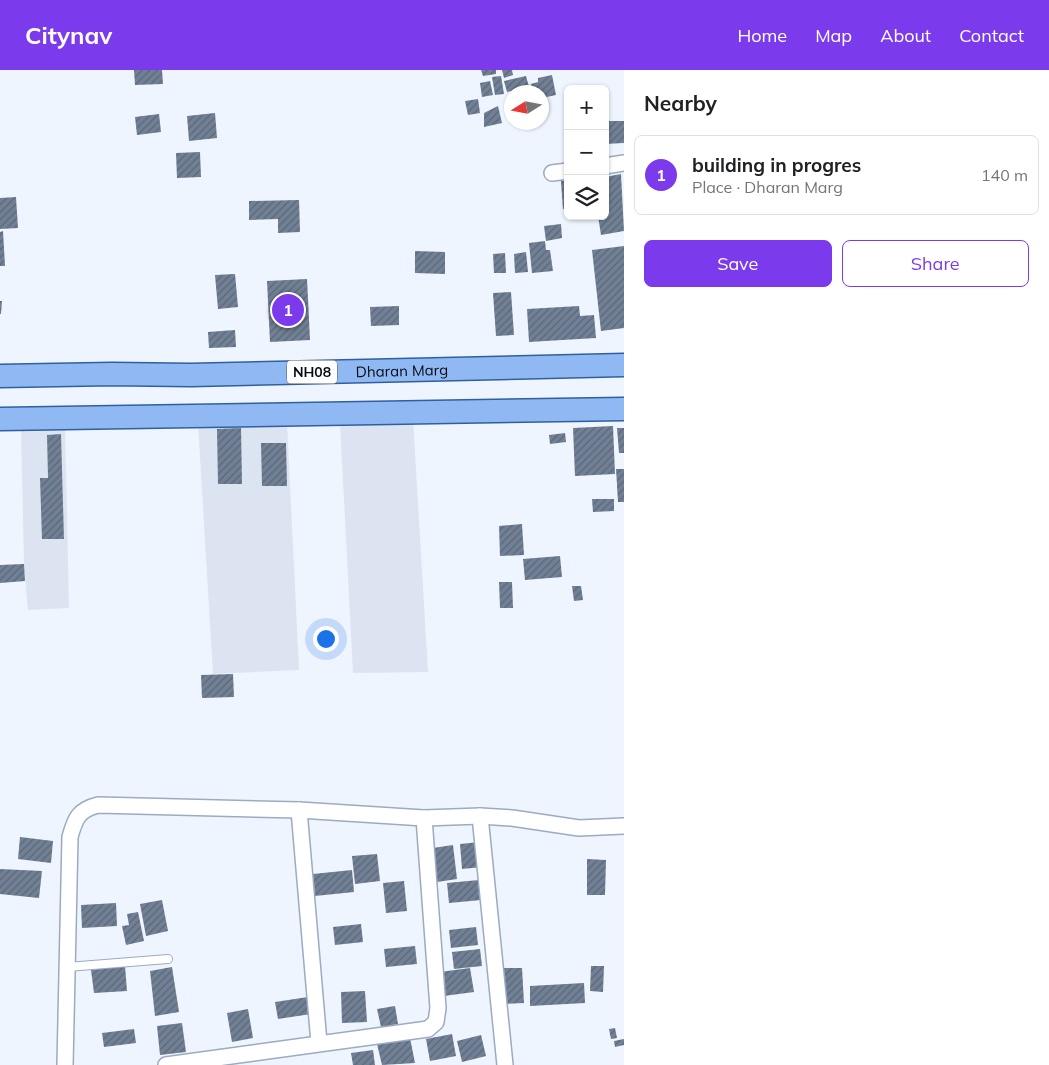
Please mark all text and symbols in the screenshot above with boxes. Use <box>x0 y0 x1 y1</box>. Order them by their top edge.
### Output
text: Citynav <box>25 20 112 50</box>
text: Home <box>737 24 787 47</box>
text: Map <box>815 24 852 47</box>
text: About <box>880 24 931 47</box>
text: Contact <box>959 24 1024 47</box>
north arrow <box>504 85 549 130</box>
map controls <box>564 85 609 220</box>
button: + <box>564 85 609 130</box>
text: Nearby <box>644 90 717 116</box>
button: − <box>564 130 609 175</box>
text: building in progres <box>692 153 861 177</box>
text: 1 <box>656 165 666 185</box>
text: 140 m <box>981 165 1028 185</box>
button: layers <box>564 175 609 220</box>
text: Place · Dharan Marg <box>692 177 843 197</box>
button: Save <box>644 240 832 287</box>
button: Share <box>842 240 1029 287</box>
pin: 1 <box>272 291 304 329</box>
road number: NH08 <box>287 360 337 384</box>
street label: Dharan Marg <box>355 360 448 381</box>
your location <box>313 626 339 652</box>

